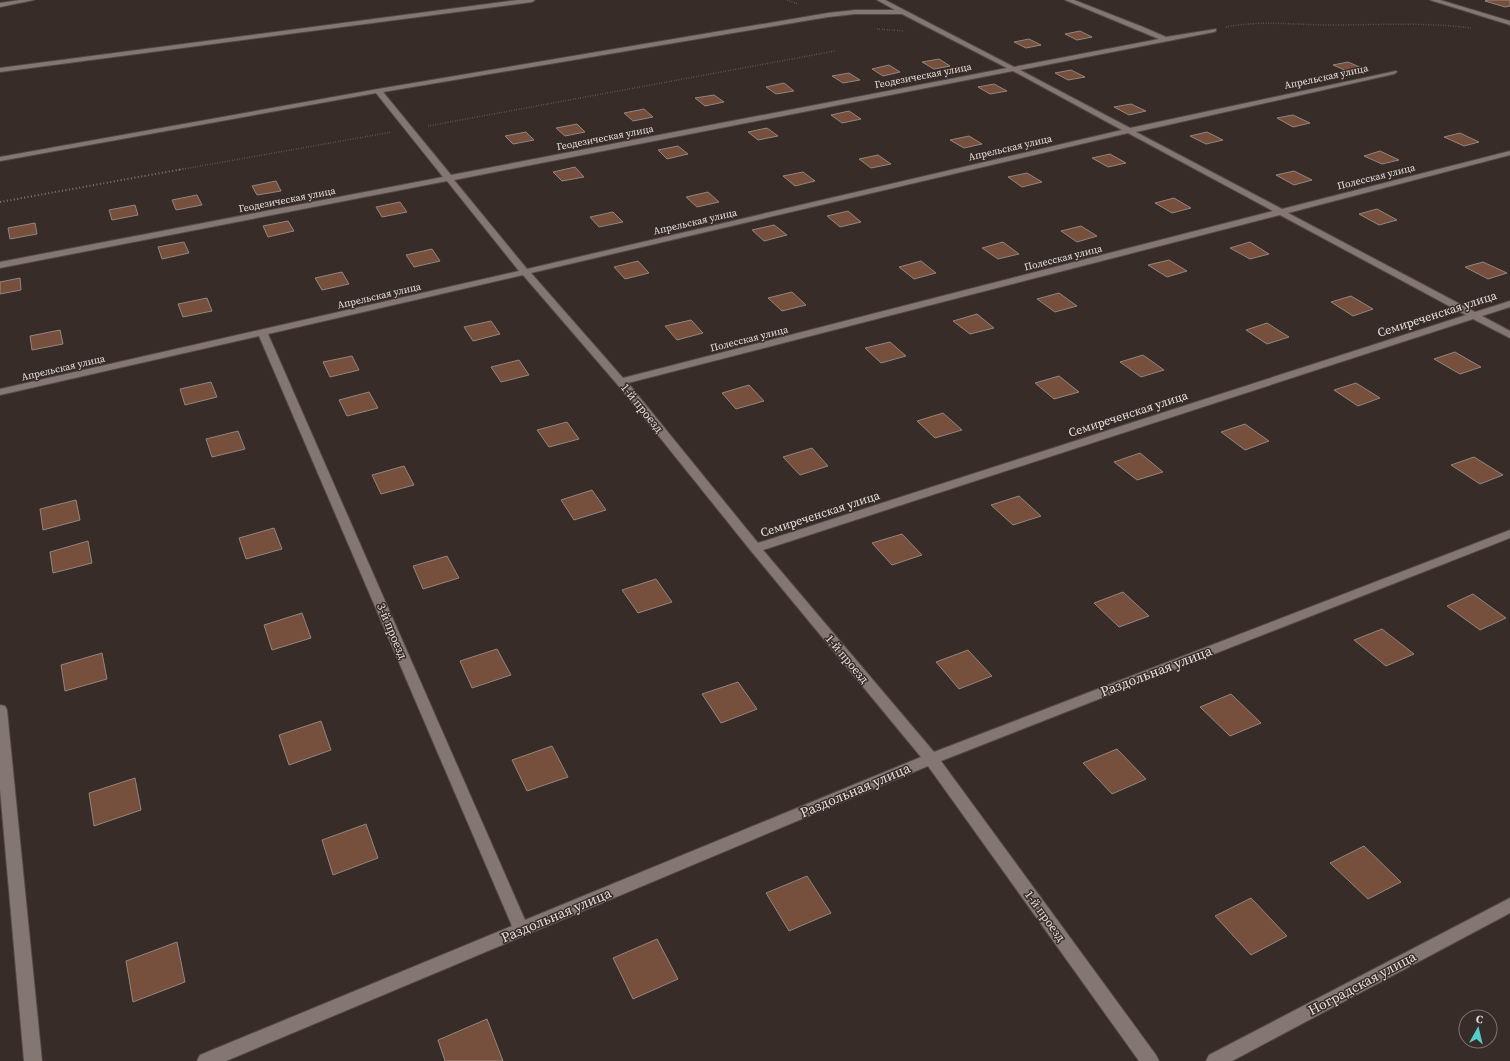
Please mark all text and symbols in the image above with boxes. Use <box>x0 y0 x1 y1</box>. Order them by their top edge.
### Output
street label: Геодезическая улица <box>874 60 974 91</box>
street label: Апрельская улица <box>1283 61 1370 92</box>
street label: Геодезическая улица <box>556 122 656 153</box>
street label: Апрельская улица <box>967 131 1054 163</box>
street label: Полесская улица <box>1336 160 1417 192</box>
street label: Геодезическая улица <box>238 184 338 215</box>
street label: Апрельская улица <box>652 205 739 237</box>
street label: Полесская улица <box>1023 241 1104 273</box>
street label: Апрельская улица <box>336 279 423 311</box>
street label: Семиреченская улица <box>1375 287 1500 341</box>
street label: Полесская улица <box>709 322 790 354</box>
street label: Апрельская улица <box>20 351 107 383</box>
street label: 1-й проезд <box>617 380 667 436</box>
street label: Семиреченская улица <box>1066 387 1191 441</box>
street label: Семиреченская улица <box>758 487 883 541</box>
street label: 3-й проезд <box>373 601 411 662</box>
street label: 1-й проезд <box>822 631 872 687</box>
street label: Раздольная улица <box>1097 640 1215 701</box>
street label: Раздольная улица <box>797 757 914 822</box>
street label: Раздольная улица <box>498 882 615 947</box>
street label: 1-й проезд <box>1021 887 1069 945</box>
street label: Ноградская улица <box>1305 946 1420 1020</box>
north arrow <box>1458 1009 1498 1049</box>
text: С <box>1475 1012 1484 1028</box>

